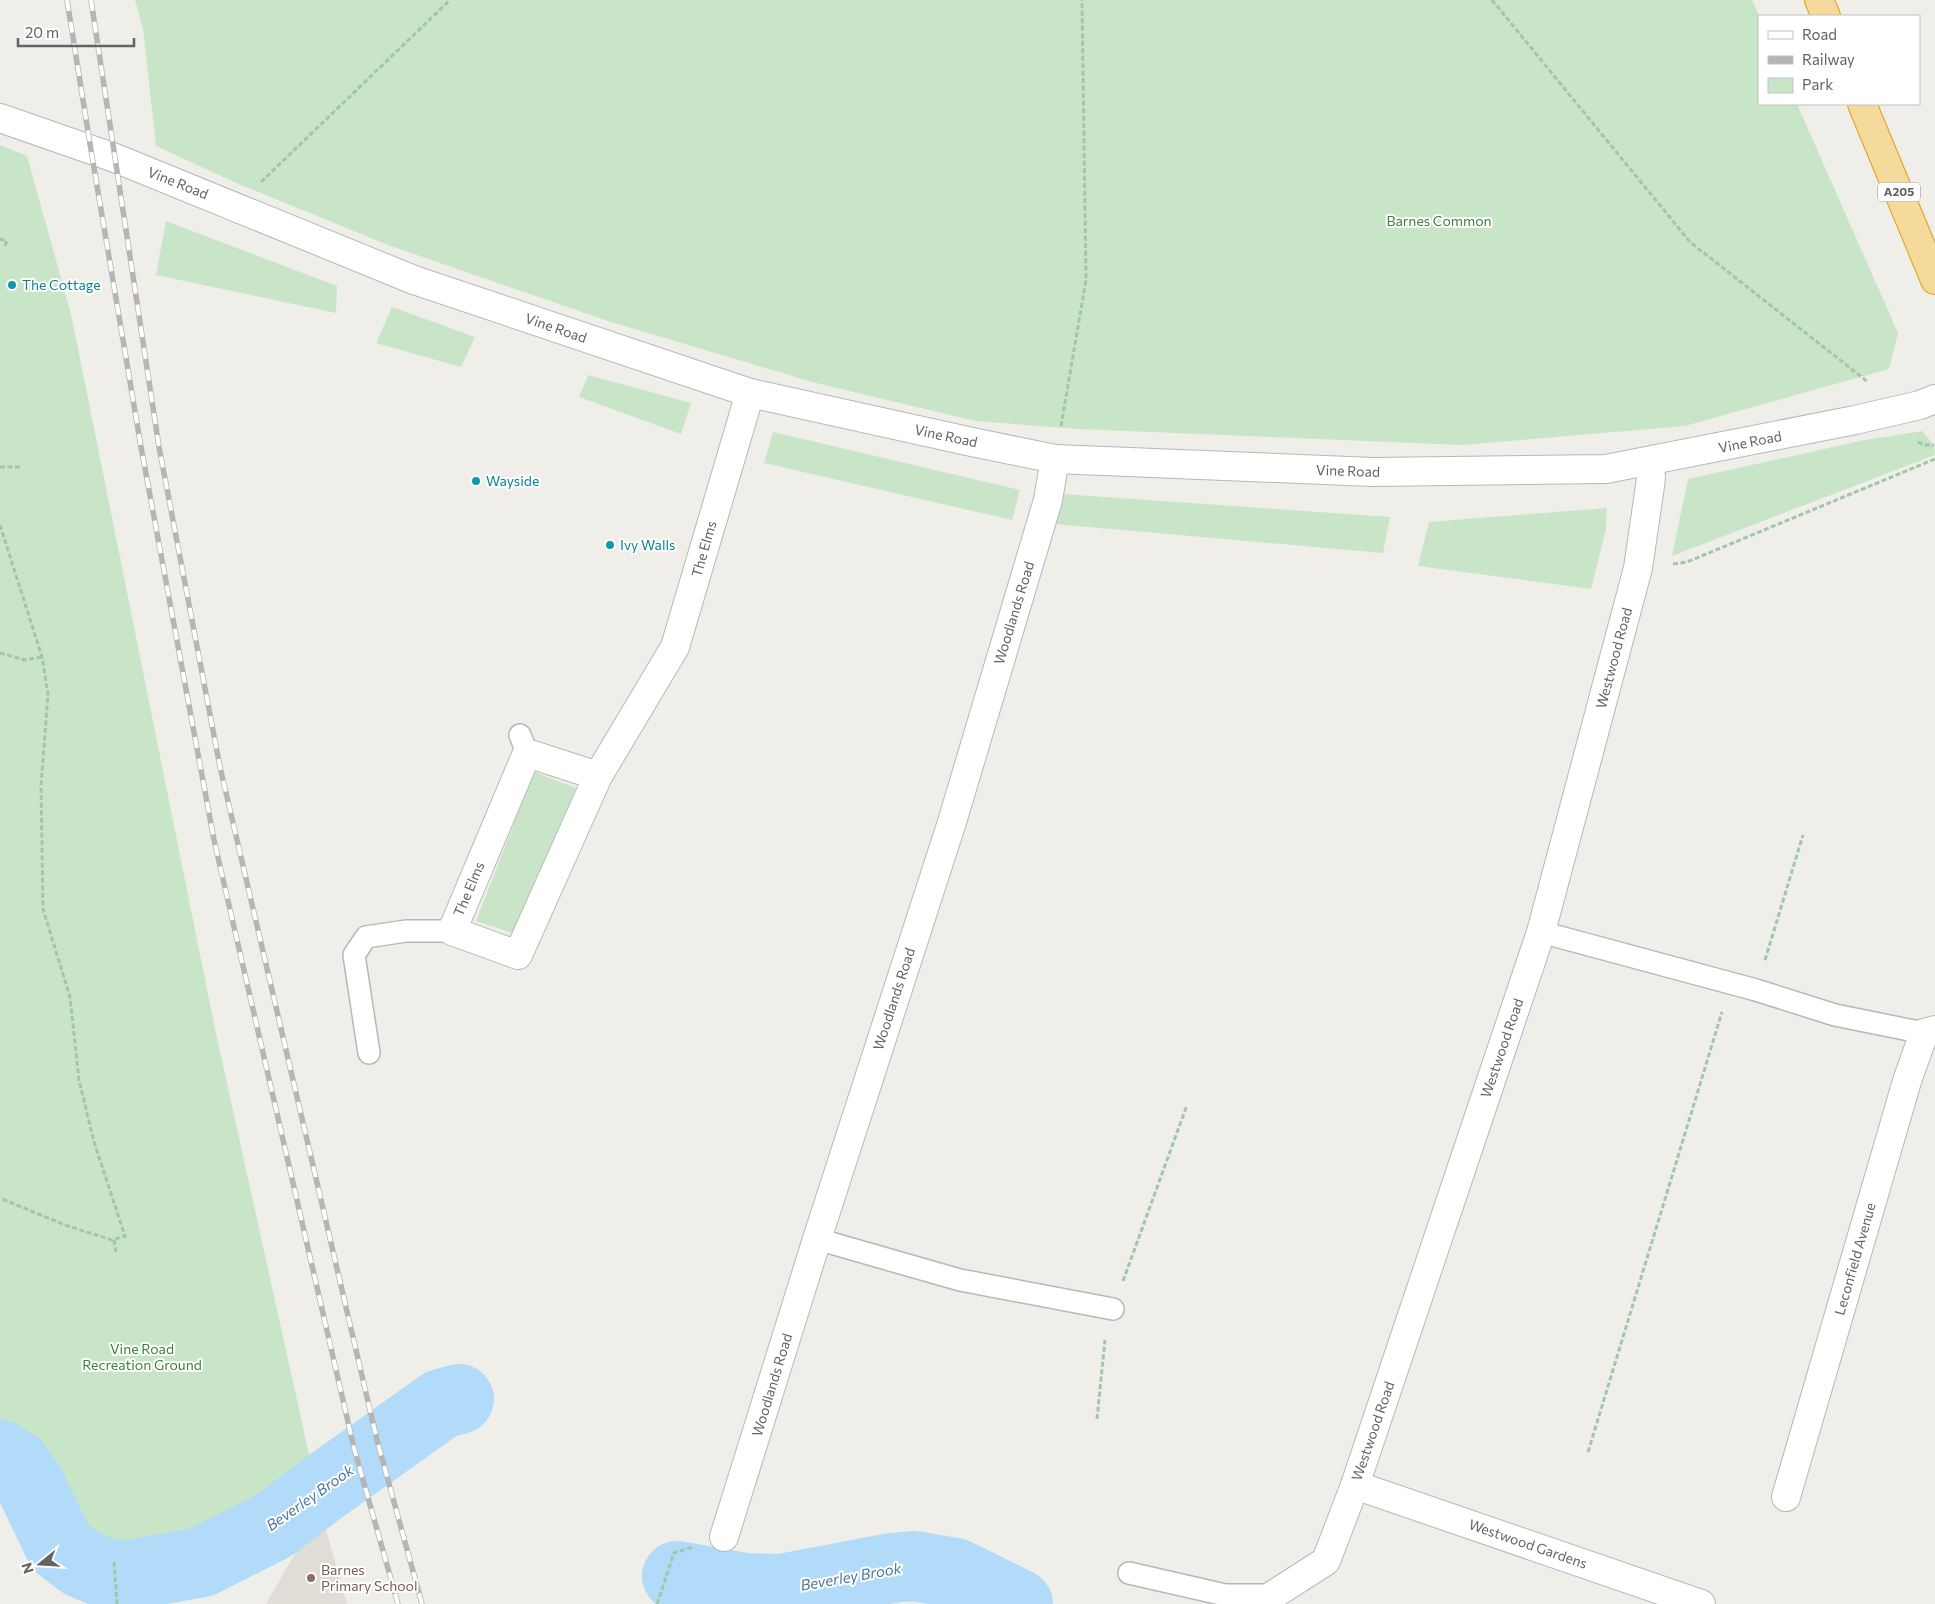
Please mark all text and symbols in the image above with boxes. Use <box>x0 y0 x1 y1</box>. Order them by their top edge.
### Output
scale bar <box>18 15 134 47</box>
legend <box>1758 15 1920 105</box>
text: 20 m <box>25 23 59 41</box>
text: Road <box>1802 25 1837 43</box>
text: Railway <box>1802 50 1855 68</box>
text: Park <box>1802 75 1833 93</box>
street label: Vine Road <box>145 163 211 202</box>
road number: A205 <box>1878 182 1920 202</box>
park label: Barnes Common <box>1386 212 1492 229</box>
place label: The Cottage <box>22 276 101 293</box>
marker: The Cottage <box>6 279 18 291</box>
street label: Vine Road <box>523 309 589 346</box>
street label: Vine Road <box>913 421 979 450</box>
street label: Vine Road <box>1717 427 1783 456</box>
street label: Vine Road <box>1316 461 1380 480</box>
place label: Wayside <box>486 472 539 489</box>
marker: Wayside <box>470 475 482 487</box>
street label: The Elms <box>687 519 720 579</box>
place label: Ivy Walls <box>620 536 675 553</box>
marker: Ivy Walls <box>604 539 616 551</box>
street label: Woodlands Road <box>990 559 1037 666</box>
street label: Westwood Road <box>1592 605 1635 710</box>
street label: The Elms <box>449 859 488 919</box>
street label: Woodlands Road <box>869 945 918 1052</box>
street label: Westwood Road <box>1477 996 1526 1100</box>
street label: Leconfield Avenue <box>1830 1201 1879 1317</box>
street label: Woodlands Road <box>748 1331 795 1438</box>
park label: Vine Road Recreation Ground <box>82 1340 202 1373</box>
street label: Westwood Road <box>1348 1379 1397 1483</box>
water label: Beverley Brook <box>262 1460 357 1534</box>
street label: Westwood Gardens <box>1467 1515 1590 1572</box>
north arrow <box>15 1539 65 1589</box>
water label: Beverley Brook <box>799 1558 904 1594</box>
text: N <box>17 1561 37 1576</box>
place label: Barnes Primary School <box>321 1561 417 1594</box>
marker: Barnes Primary School <box>305 1572 317 1584</box>

